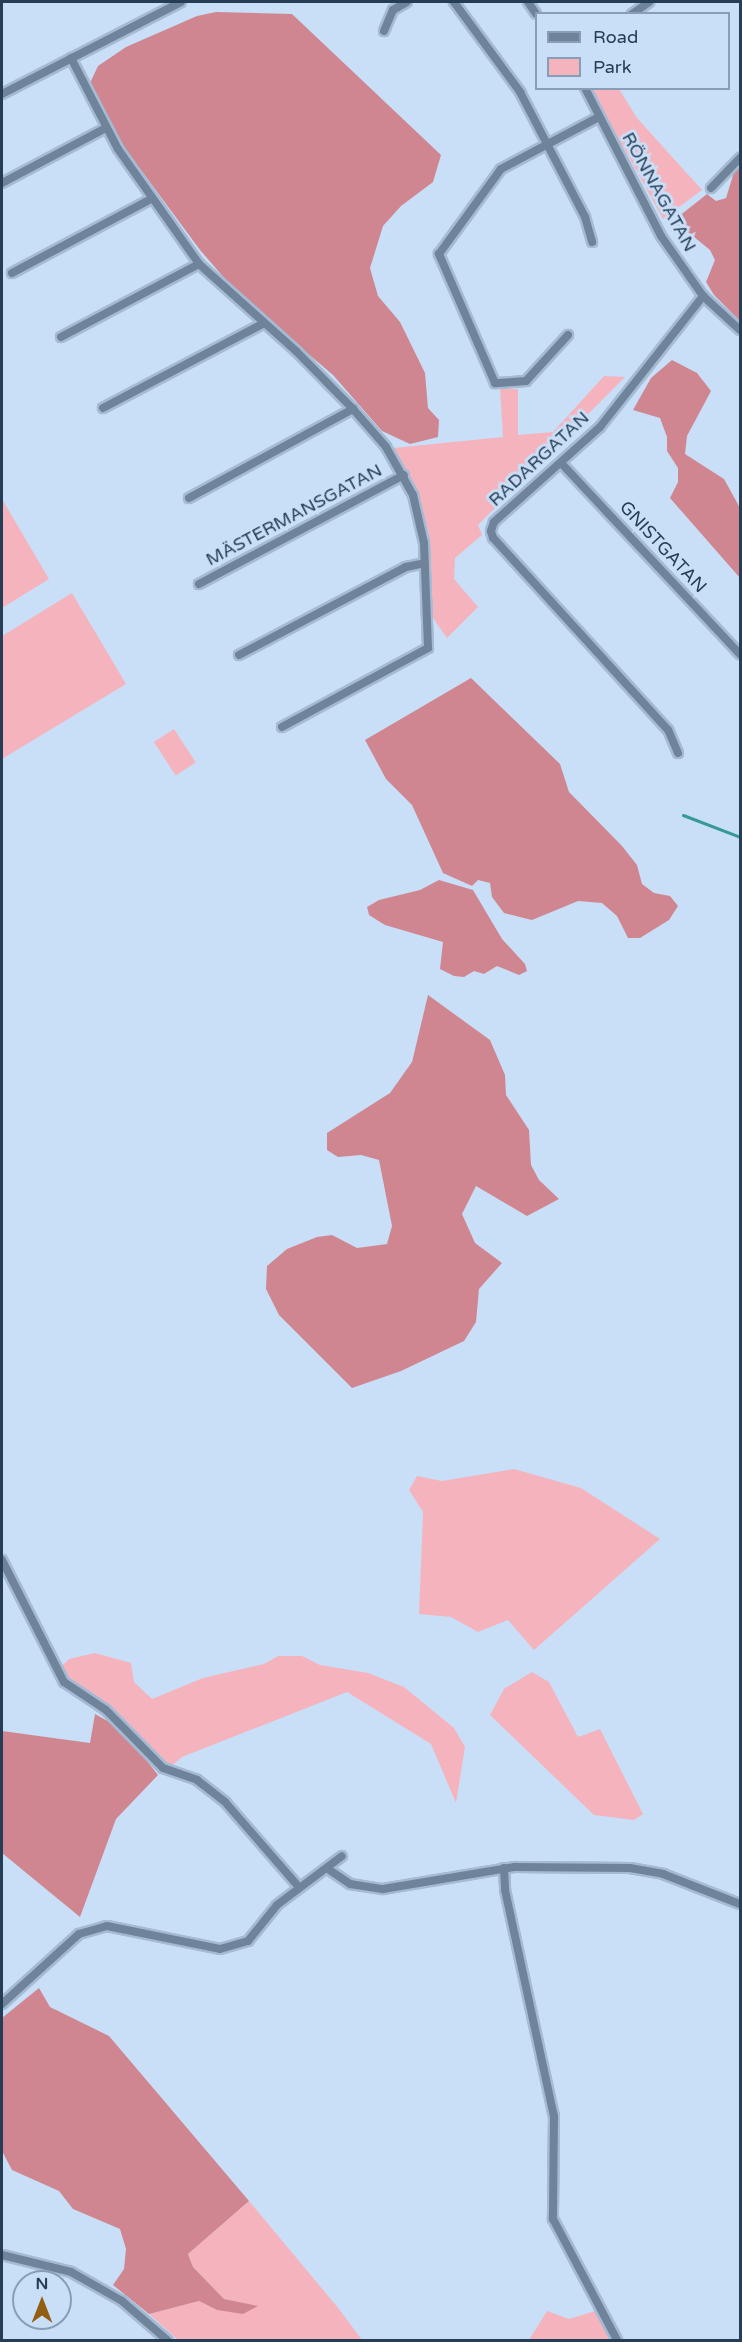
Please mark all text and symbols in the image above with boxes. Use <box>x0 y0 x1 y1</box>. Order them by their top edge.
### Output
legend <box>535 12 730 90</box>
text: Road <box>593 26 638 48</box>
text: Park <box>593 56 631 78</box>
street label: RÖNNAGATAN <box>617 129 701 255</box>
street label: RADARGATAN <box>484 407 594 511</box>
street label: MÄSTERMANSGATAN <box>202 459 386 571</box>
street label: GNISTGATAN <box>615 497 711 597</box>
north arrow <box>12 2270 72 2330</box>
text: N <box>36 2274 48 2294</box>

